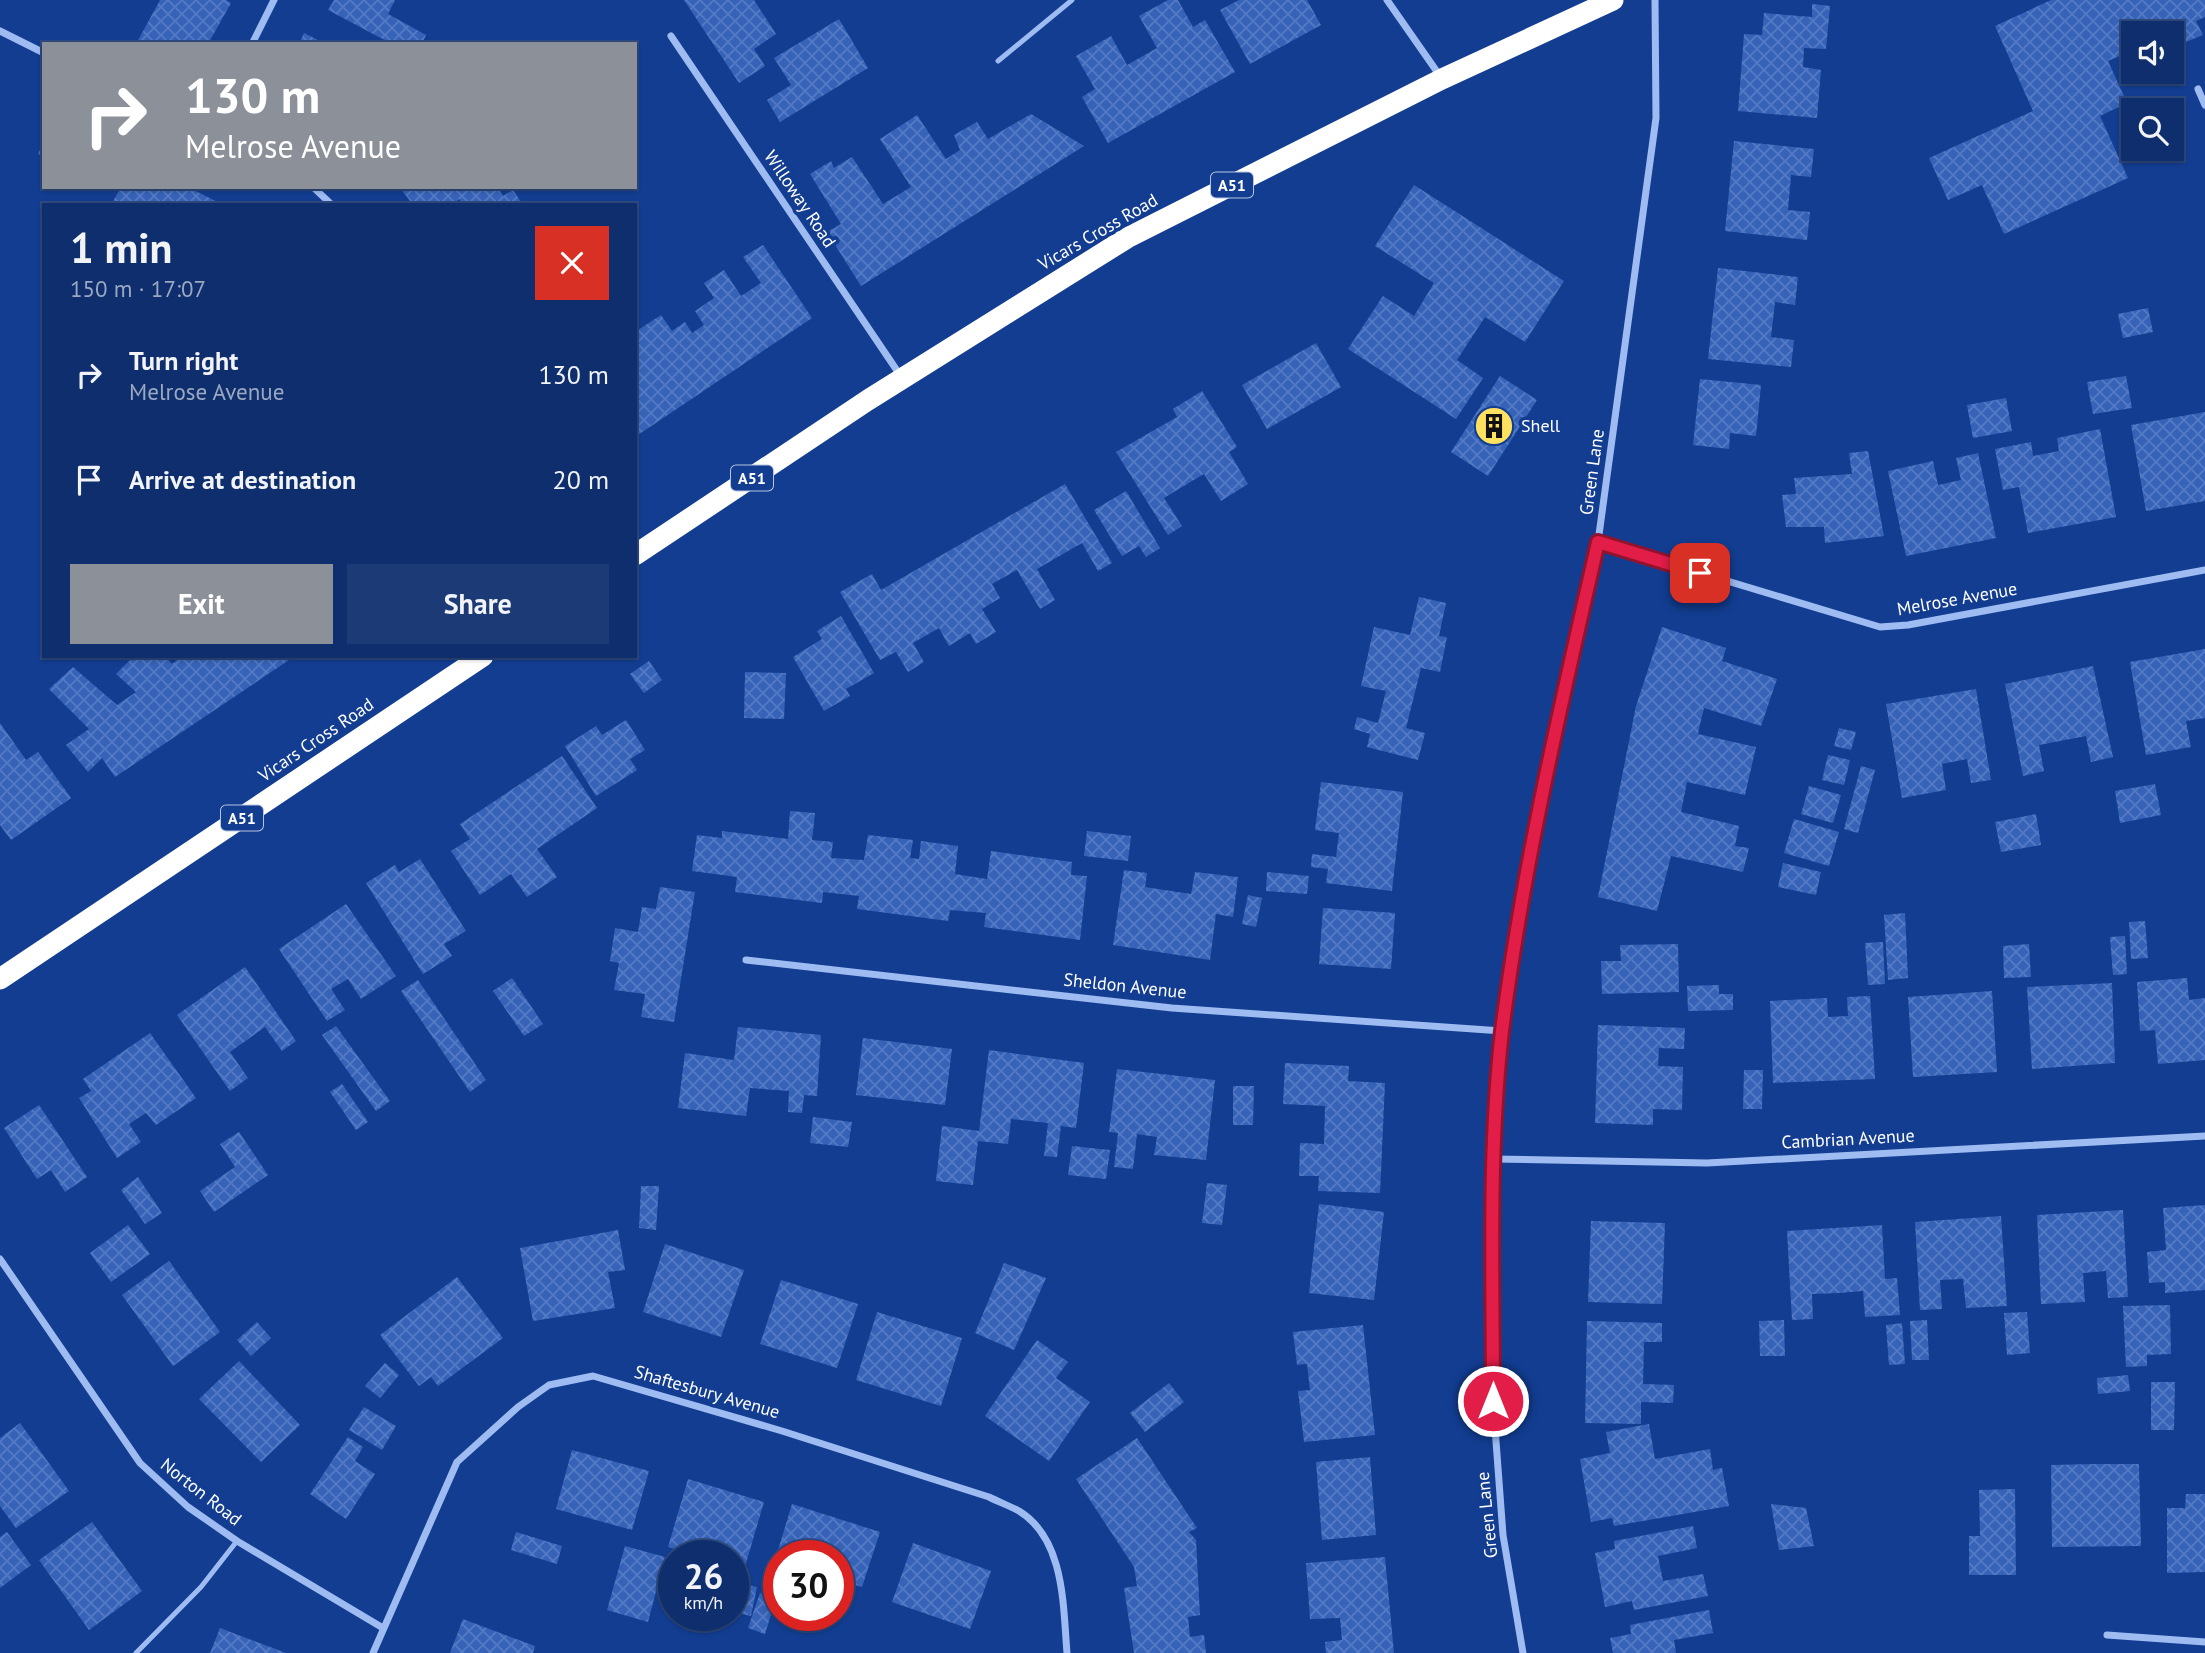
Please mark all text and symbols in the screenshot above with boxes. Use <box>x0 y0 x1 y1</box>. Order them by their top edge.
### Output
map controls <box>2121 21 2184 161</box>
button: sound <box>2121 21 2184 84</box>
text: 130 m <box>185 63 320 127</box>
icon: right <box>70 70 161 161</box>
button: search <box>2121 98 2184 161</box>
text: Melrose Avenue <box>185 125 401 167</box>
street label: Willoway Road <box>759 146 841 252</box>
road number: A51 <box>1211 172 1253 197</box>
street label: Vicars Cross Road <box>1033 188 1162 276</box>
text: 1 min <box>70 220 172 275</box>
button: close <box>535 226 609 300</box>
text: 150 m · 17:07 <box>70 274 206 303</box>
text: Turn right <box>129 344 238 377</box>
icon: right <box>70 356 108 394</box>
text: 130 m <box>538 358 609 391</box>
text: Melrose Avenue <box>129 377 284 406</box>
building icon: Shell <box>1473 405 1515 447</box>
place label: Shell <box>1521 414 1561 437</box>
street label: Green Lane <box>1574 427 1609 516</box>
icon: arrive <box>70 461 108 499</box>
text: Arrive at destination <box>129 463 356 496</box>
text: 20 m <box>553 463 609 496</box>
road number: A51 <box>731 466 773 491</box>
pin <box>1670 543 1730 603</box>
icon: arrive <box>1681 554 1719 592</box>
button: Exit <box>70 564 333 644</box>
button: Share <box>347 564 609 644</box>
street label: Melrose Avenue <box>1895 577 2019 620</box>
street label: Vicars Cross Road <box>253 692 378 787</box>
road number: A51 <box>221 806 263 831</box>
street label: Sheldon Avenue <box>1062 968 1188 1003</box>
street label: Cambrian Avenue <box>1781 1124 1915 1153</box>
street label: Shaftesbury Avenue <box>632 1360 782 1423</box>
position arrow <box>1456 1364 1530 1438</box>
street label: Norton Road <box>156 1453 247 1530</box>
street label: Green Lane <box>1471 1471 1502 1559</box>
speed limit sign: 30 <box>763 1540 854 1631</box>
text: 26 <box>684 1553 723 1599</box>
text: km/h <box>684 1591 723 1614</box>

